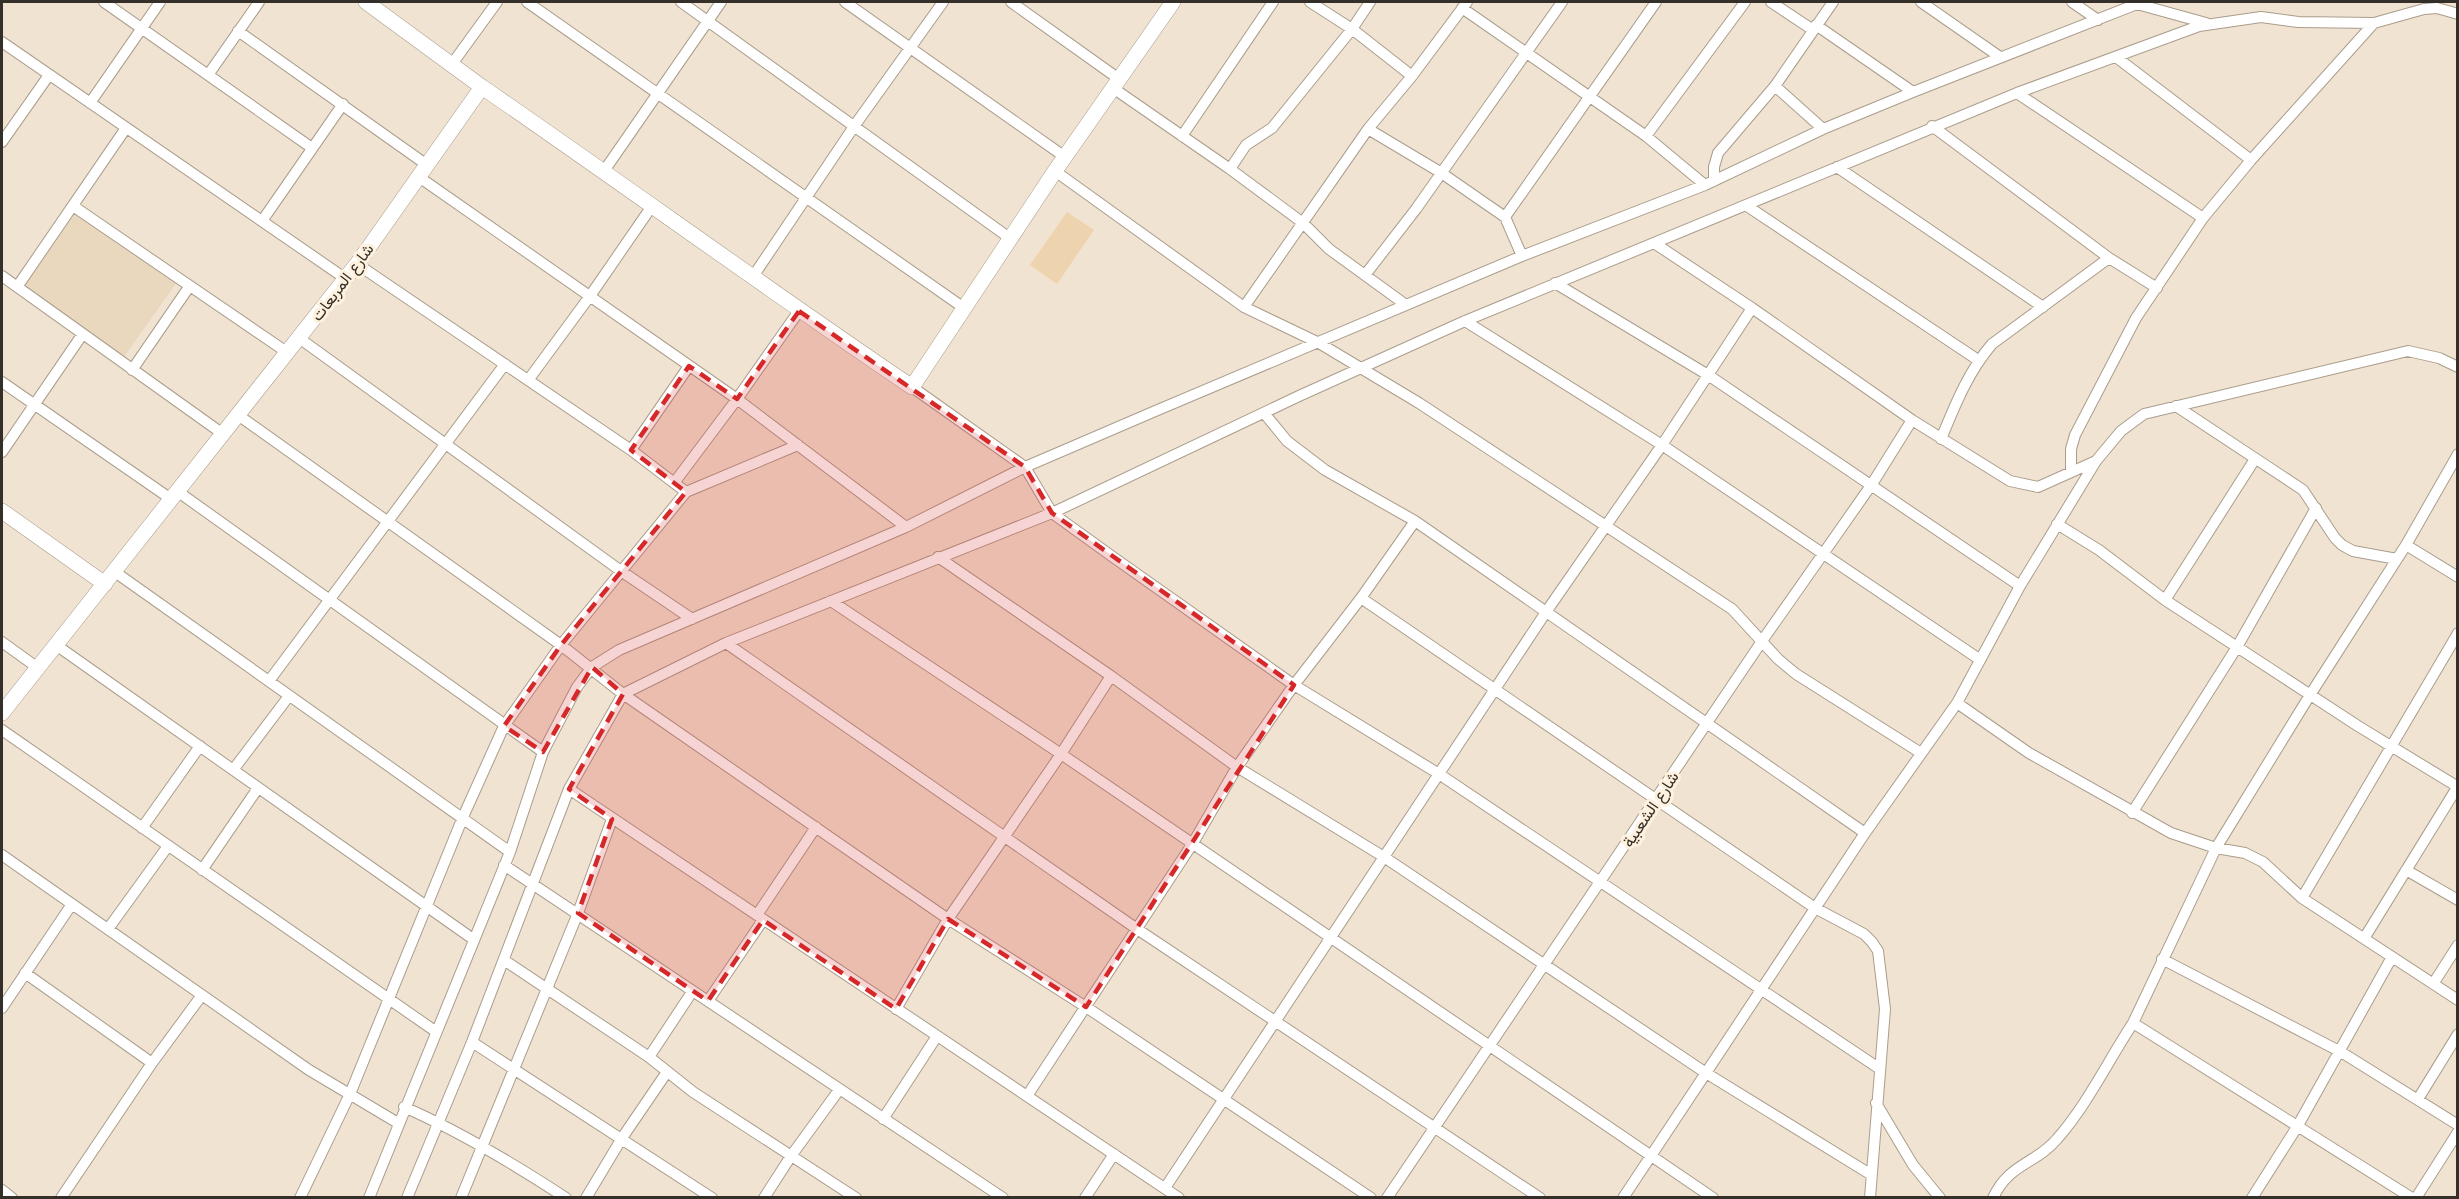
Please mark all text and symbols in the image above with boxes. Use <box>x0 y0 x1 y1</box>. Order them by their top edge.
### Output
street label: شارع المربعات <box>306 239 379 326</box>
street label: شارع الشعبية <box>1617 767 1684 852</box>

